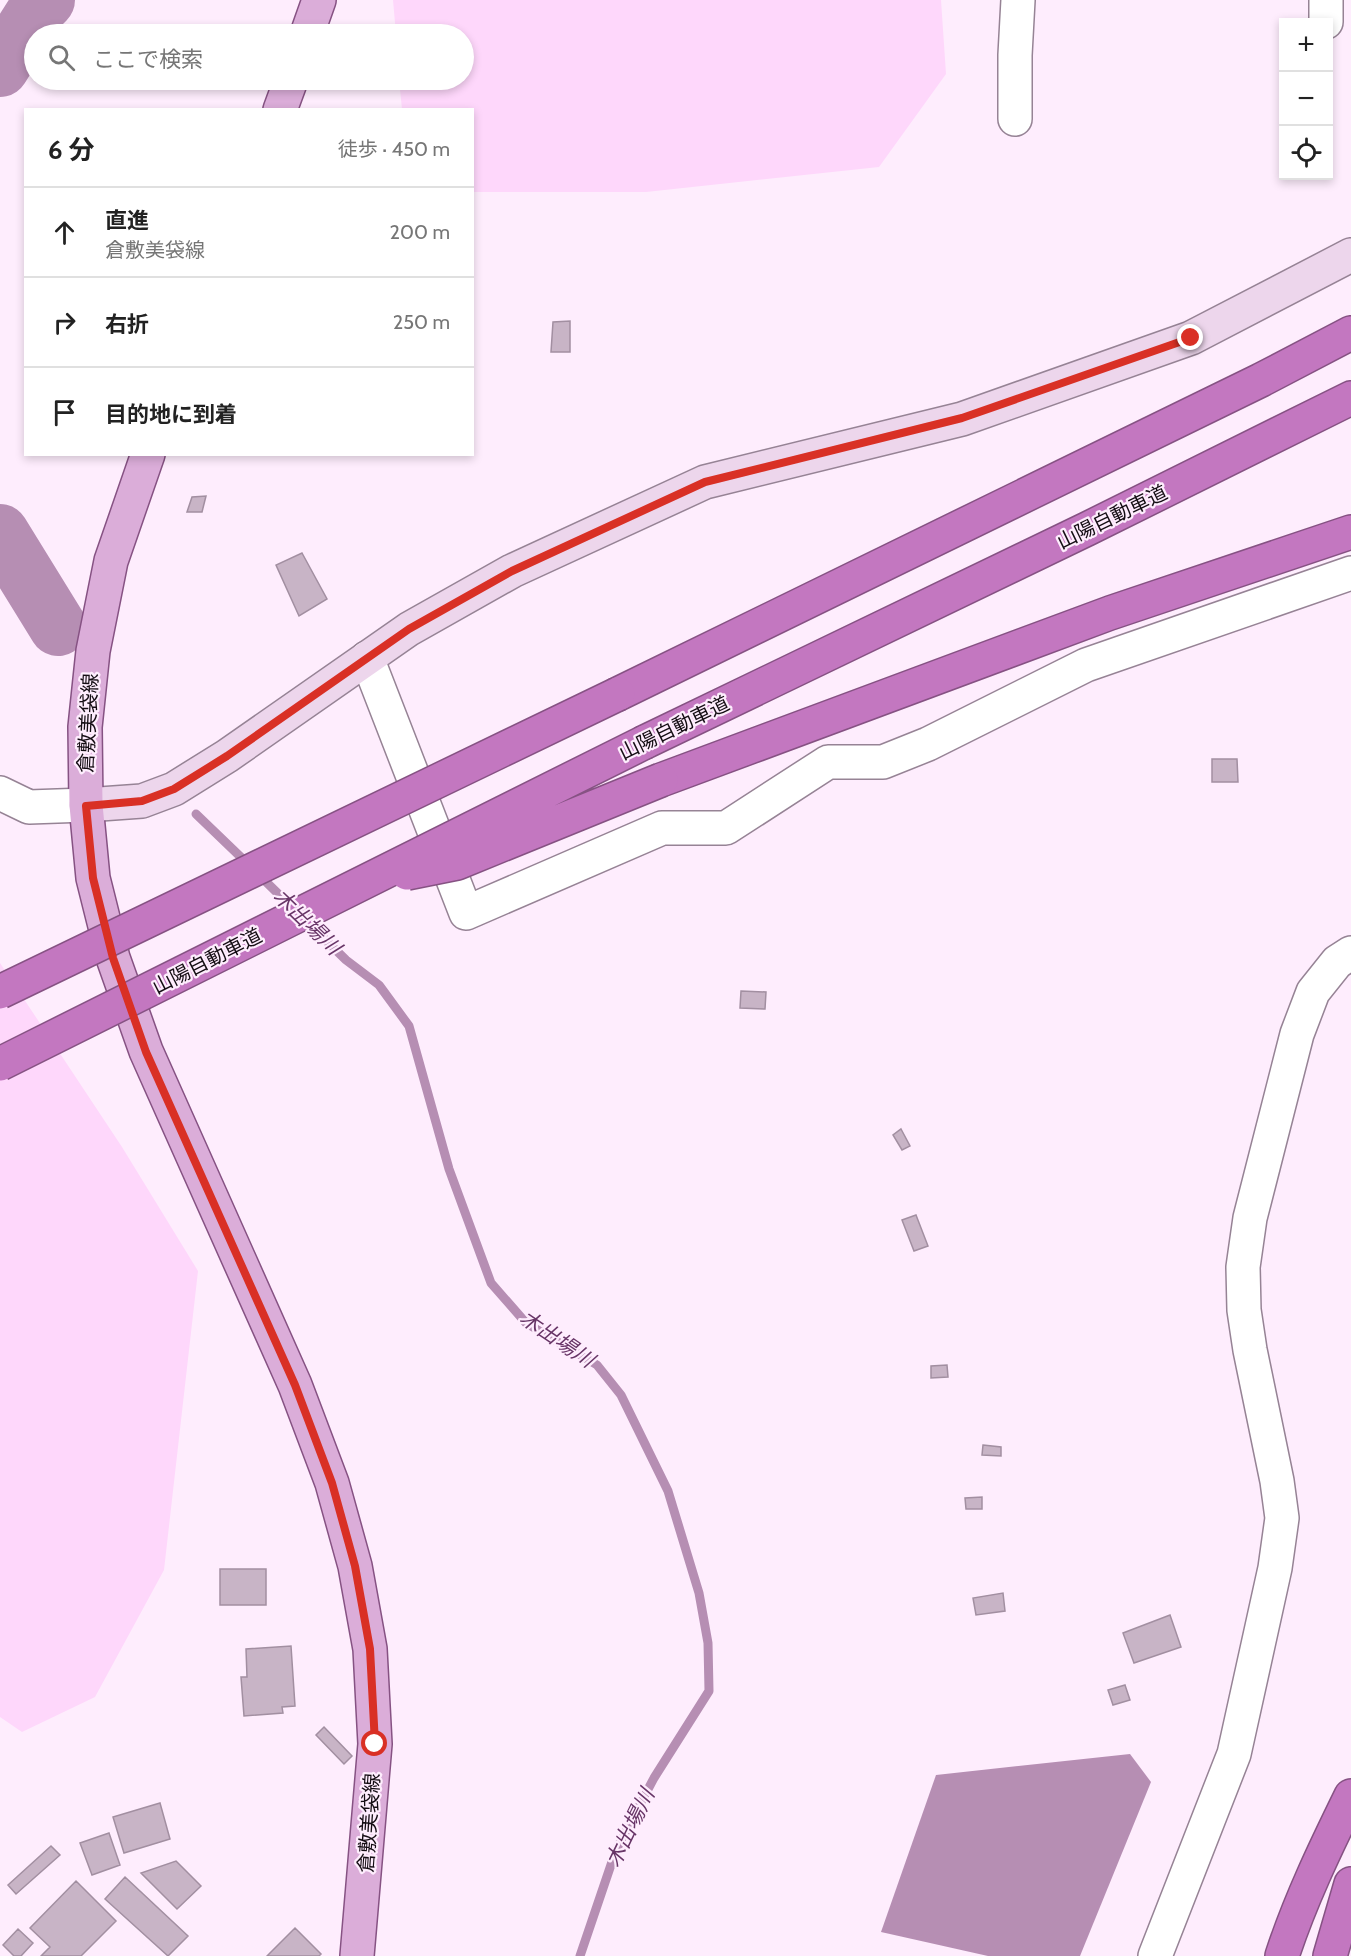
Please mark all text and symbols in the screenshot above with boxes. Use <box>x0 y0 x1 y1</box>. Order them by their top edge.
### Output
map controls <box>1279 18 1333 180</box>
button: + <box>1279 18 1333 72</box>
search box <box>24 24 474 90</box>
icon: search <box>45 41 78 74</box>
text: ここで検索 <box>93 46 203 73</box>
button: − <box>1279 72 1333 126</box>
button: locate <box>1279 126 1333 180</box>
text: 6 分 <box>48 134 94 166</box>
text: 徒歩 · 450 m <box>338 137 450 161</box>
text: 直進 <box>105 207 149 234</box>
icon: ahead <box>48 216 81 249</box>
text: 200 m <box>390 220 450 244</box>
text: 倉敷美袋線 <box>105 238 205 262</box>
icon: right <box>48 306 81 339</box>
text: 250 m <box>393 310 450 334</box>
text: 右折 <box>105 311 149 338</box>
route end <box>1177 324 1203 350</box>
icon: arrive <box>48 396 81 429</box>
text: 目的地に到着 <box>105 401 237 428</box>
street label: 山陽自動車道 <box>1053 480 1171 554</box>
street label: 倉敷美袋線 <box>73 672 103 774</box>
street label: 山陽自動車道 <box>615 691 733 765</box>
water label: 木出場川 <box>268 883 348 961</box>
street label: 山陽自動車道 <box>148 923 266 999</box>
water label: 木出場川 <box>515 1305 601 1374</box>
route start <box>361 1730 387 1756</box>
street label: 倉敷美袋線 <box>354 1772 384 1874</box>
water label: 木出場川 <box>600 1783 660 1871</box>

